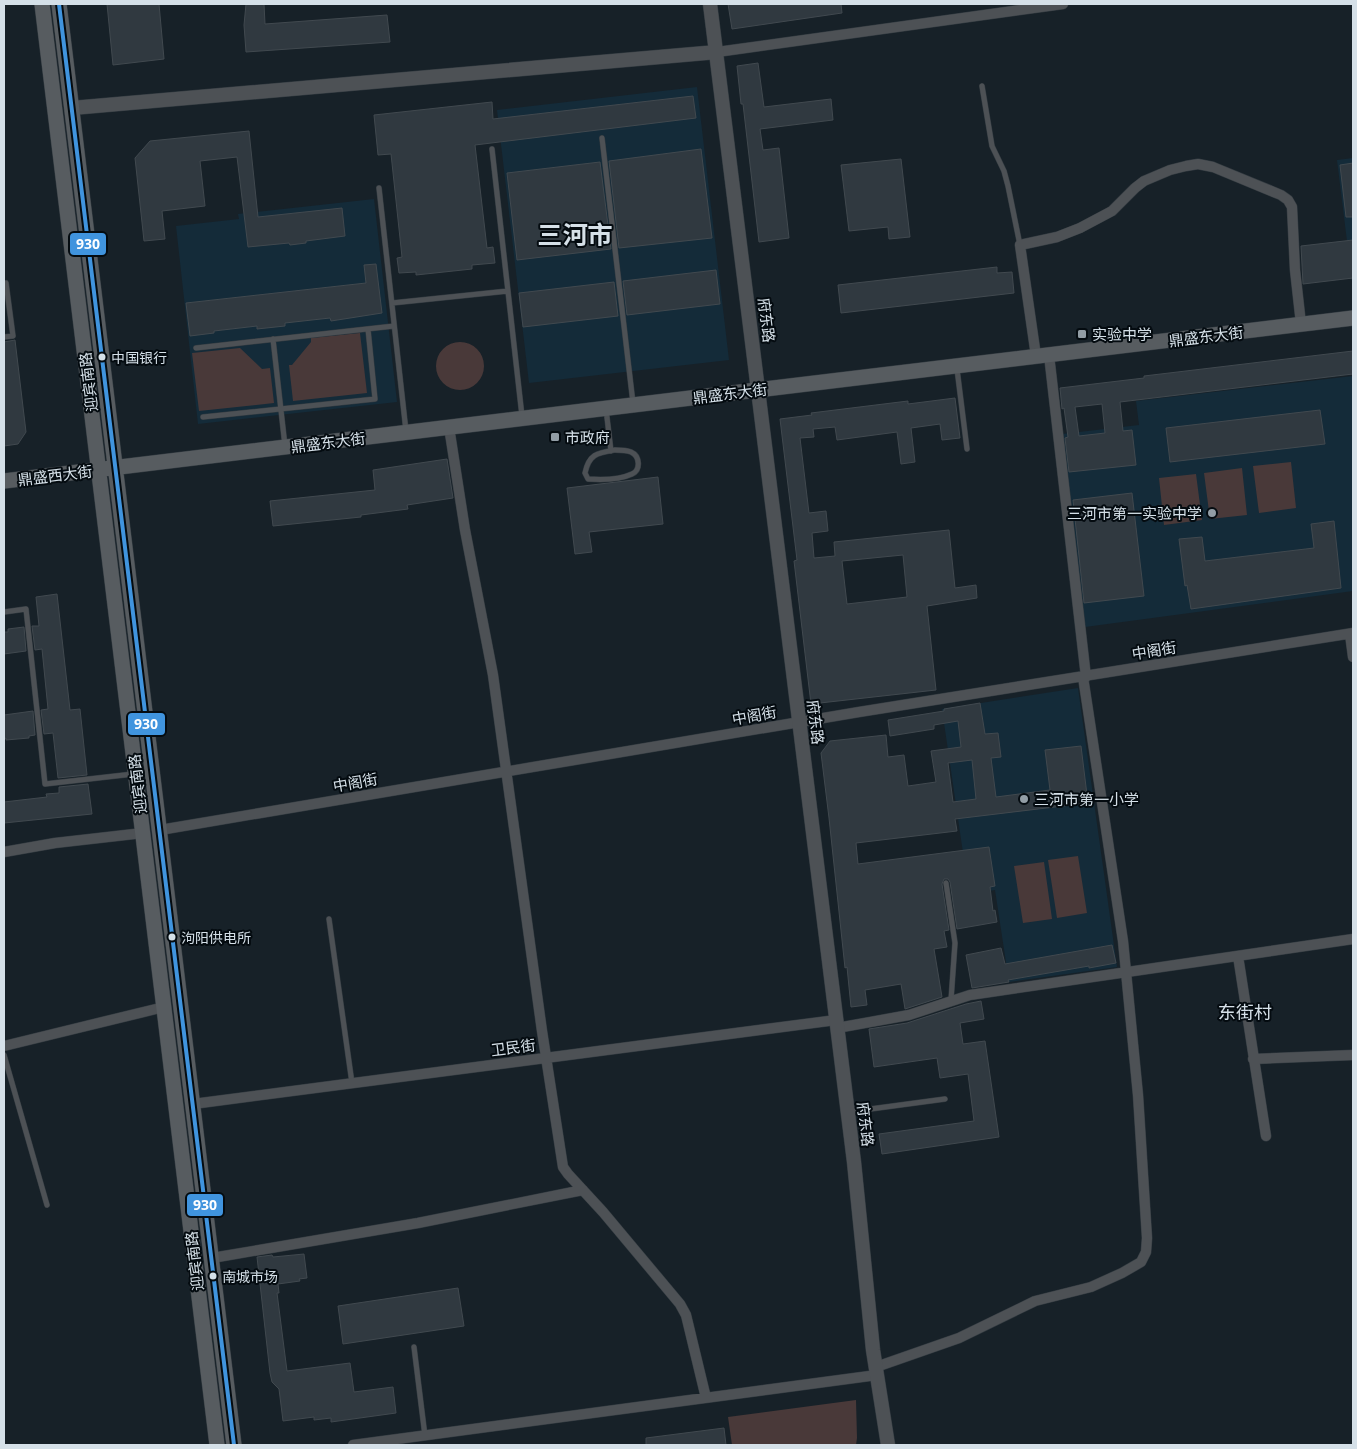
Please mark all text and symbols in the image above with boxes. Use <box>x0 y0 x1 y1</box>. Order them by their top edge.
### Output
district label: 三河市 <box>537 217 613 251</box>
line badge: 930 <box>69 232 107 256</box>
text: 930 <box>76 234 100 253</box>
street label: 府东路 <box>754 296 780 344</box>
street label: 鼎盛东大街 <box>1168 322 1244 350</box>
place label: 实验中学 <box>1092 324 1152 344</box>
marker: 实验中学 <box>1076 328 1088 340</box>
place label: 中国银行 <box>111 348 167 367</box>
street label: 迎宾南路 <box>74 351 102 413</box>
marker: 中国银行 <box>97 352 107 362</box>
street label: 鼎盛东大街 <box>692 379 768 407</box>
place label: 市政府 <box>565 427 610 447</box>
street label: 鼎盛东大街 <box>290 428 366 456</box>
marker: 市政府 <box>549 431 561 443</box>
street label: 鼎盛西大街 <box>17 461 93 489</box>
place label: 三河市第一实验中学 <box>1067 503 1202 523</box>
marker: 三河市第一实验中学 <box>1206 507 1218 519</box>
street label: 中阁街 <box>1130 637 1178 663</box>
street label: 府东路 <box>803 698 829 746</box>
street label: 中阁街 <box>730 701 778 729</box>
line badge: 930 <box>127 712 166 736</box>
text: 930 <box>134 714 158 733</box>
street label: 迎宾南路 <box>123 753 151 815</box>
street label: 中阁街 <box>331 768 379 796</box>
place label: 三河市第一小学 <box>1034 789 1139 809</box>
marker: 三河市第一小学 <box>1018 793 1030 805</box>
place label: 泃阳供电所 <box>181 928 251 947</box>
marker: 泃阳供电所 <box>167 932 177 942</box>
district label: 东街村 <box>1218 1000 1272 1024</box>
street label: 卫民街 <box>489 1034 537 1060</box>
street label: 府东路 <box>853 1100 879 1148</box>
line badge: 930 <box>186 1193 224 1217</box>
text: 930 <box>193 1195 217 1214</box>
street label: 迎宾南路 <box>180 1230 208 1292</box>
place label: 南城市场 <box>222 1267 278 1286</box>
marker: 南城市场 <box>208 1271 218 1281</box>

